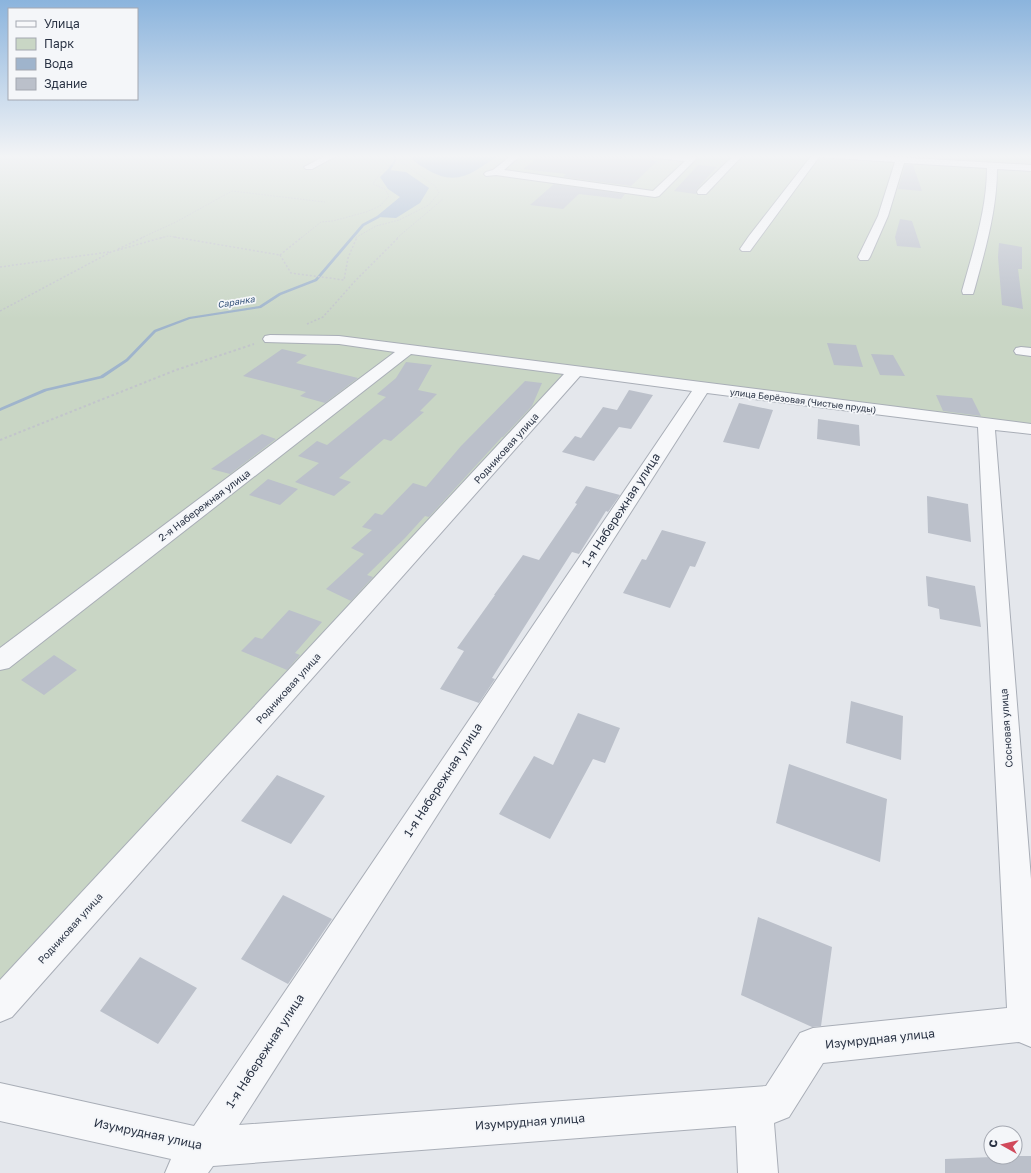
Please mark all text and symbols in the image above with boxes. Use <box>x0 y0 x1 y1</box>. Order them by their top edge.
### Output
legend <box>8 8 138 100</box>
text: Улица <box>44 16 80 31</box>
text: Парк <box>44 36 74 51</box>
text: Вода <box>44 56 73 71</box>
text: Здание <box>44 76 87 91</box>
water label: Саранка <box>217 293 256 310</box>
street label: улица Берёзовая (Чистые пруды) <box>729 386 877 415</box>
street label: Родниковая улица <box>471 410 541 486</box>
street label: 1-я Набережная улица <box>578 450 663 570</box>
street label: 2-я Набережная улица <box>156 467 252 543</box>
street label: Родниковая улица <box>253 650 323 726</box>
street label: Сосновая улица <box>997 688 1015 768</box>
street label: 1-я Набережная улица <box>400 720 485 840</box>
street label: Родниковая улица <box>35 890 105 966</box>
street label: 1-я Набережная улица <box>222 991 307 1111</box>
street label: Изумрудная улица <box>824 1025 936 1052</box>
street label: Изумрудная улица <box>474 1110 586 1133</box>
street label: Изумрудная улица <box>93 1115 204 1152</box>
north arrow <box>983 1125 1023 1165</box>
text: С <box>986 1139 1000 1148</box>

